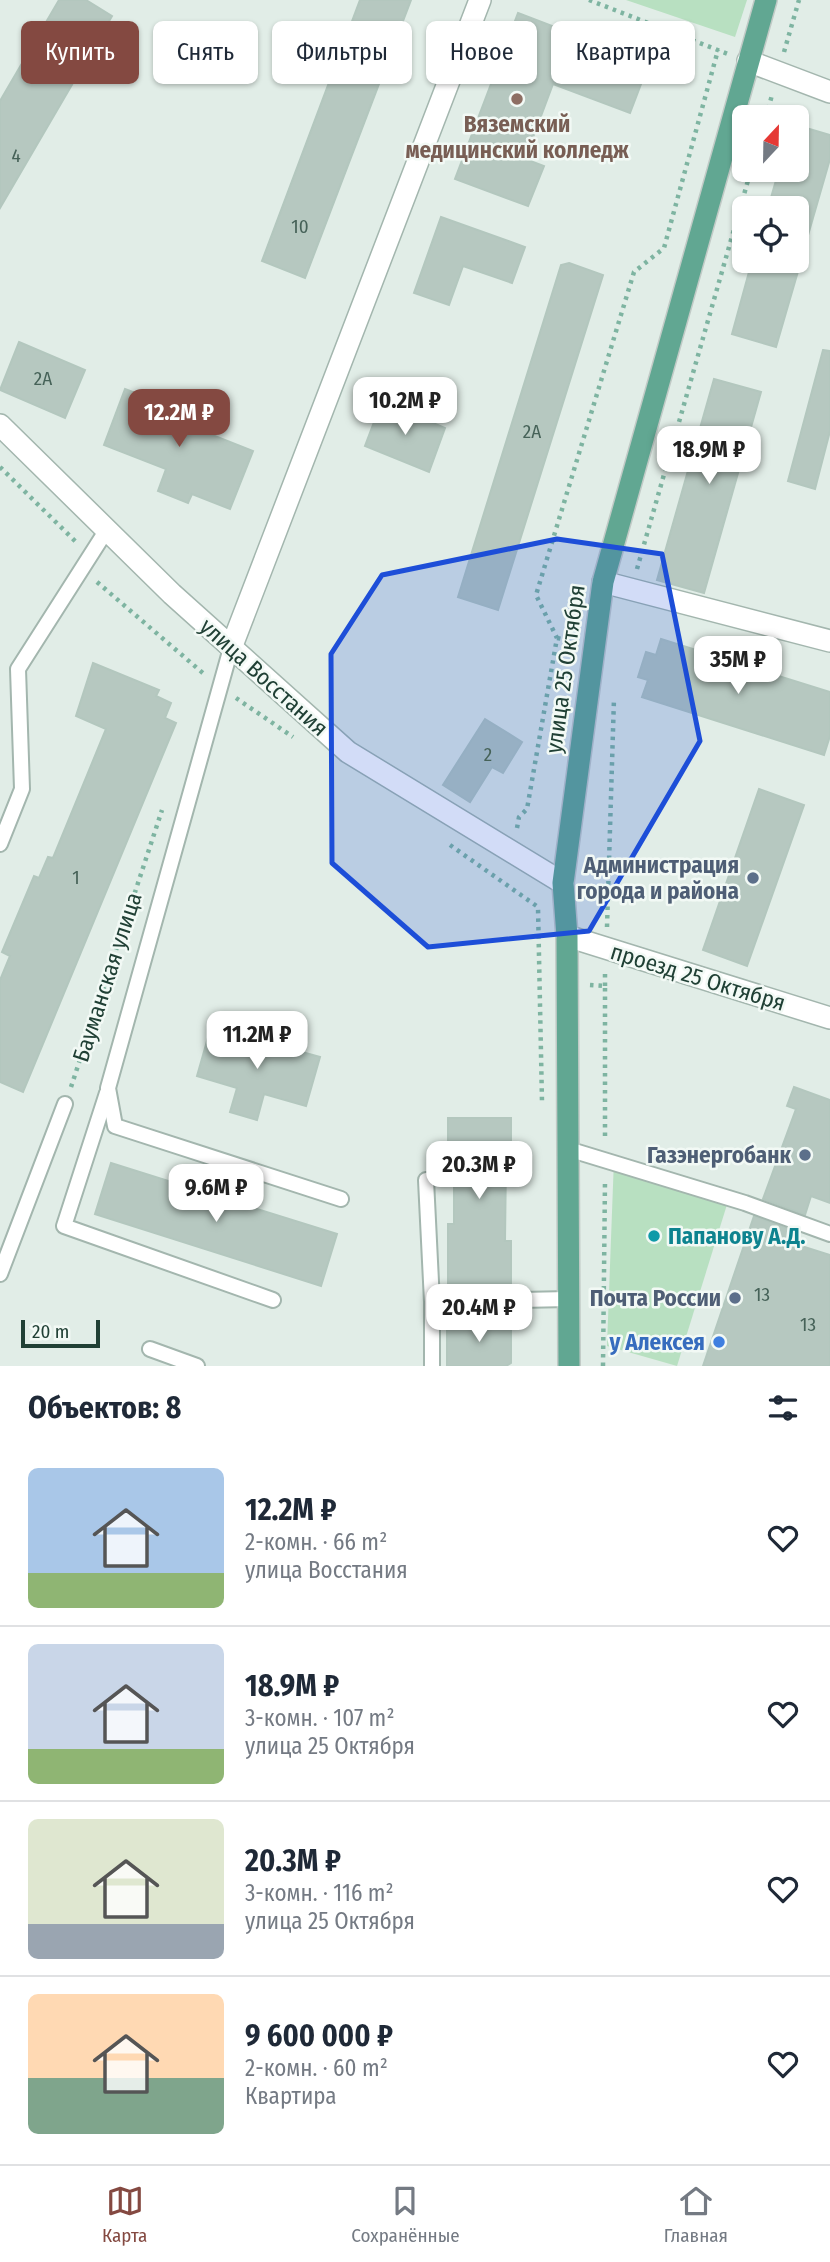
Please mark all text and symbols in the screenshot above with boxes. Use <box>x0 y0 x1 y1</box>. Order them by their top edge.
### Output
chip: Купить <box>21 21 139 84</box>
chip: Снять <box>153 21 258 84</box>
chip: Фильтры <box>272 21 412 84</box>
chip: Новое <box>426 21 537 84</box>
chip: Квартира <box>551 21 695 84</box>
marker: Вяземский медицинский колледж <box>509 91 525 107</box>
north arrow <box>732 105 808 182</box>
map controls <box>732 105 809 273</box>
place label: Вяземский медицинский колледж <box>405 110 629 164</box>
house number: 4 <box>11 144 21 167</box>
button: locate <box>732 196 809 273</box>
house number: 10 <box>291 215 309 238</box>
house number: 2А <box>34 367 52 390</box>
pin: 10.2M ₽ <box>340 378 470 437</box>
text: 10.2M ₽ <box>369 386 441 414</box>
pin: 12.2M ₽ <box>114 390 244 449</box>
text: 12.2M ₽ <box>144 398 214 426</box>
house number: 2А <box>523 420 541 443</box>
pin: 18.9M ₽ <box>644 426 774 486</box>
text: 18.9M ₽ <box>673 435 745 463</box>
street label: улица 25 Октября <box>539 583 591 755</box>
street label: улица Восстания <box>194 612 334 742</box>
pin: 35M ₽ <box>689 636 787 696</box>
text: 35M ₽ <box>710 645 766 673</box>
house number: 2 <box>484 743 492 766</box>
place label: Администрация города и района <box>577 851 739 905</box>
house number: 1 <box>72 866 80 889</box>
marker: Администрация города и района <box>745 870 761 886</box>
street label: Бауманская улица <box>66 889 148 1065</box>
street label: проезд 25 Октября <box>607 937 789 1017</box>
pin: 11.2M ₽ <box>192 1012 322 1071</box>
text: 11.2M ₽ <box>223 1020 291 1048</box>
place label: Газэнергобанк <box>647 1141 791 1169</box>
pin: 20.3M ₽ <box>414 1142 544 1201</box>
marker: Газэнергобанк <box>797 1147 813 1163</box>
text: 20.3M ₽ <box>442 1150 516 1178</box>
pin: 9.6M ₽ <box>159 1164 273 1224</box>
text: 9.6M ₽ <box>185 1173 247 1201</box>
place label: Папанову А.Д. <box>668 1222 805 1250</box>
marker: Папанову А.Д. <box>646 1228 662 1244</box>
house number: 13 <box>754 1283 770 1306</box>
pin: 20.4M ₽ <box>414 1284 544 1344</box>
place label: Почта России <box>590 1284 721 1312</box>
marker: Почта России <box>727 1290 743 1306</box>
text: 20.4M ₽ <box>442 1293 516 1321</box>
house number: 13 <box>800 1313 816 1336</box>
scale bar <box>21 1317 100 1349</box>
text: 20 m <box>32 1320 69 1343</box>
place label: у Алексея <box>608 1328 705 1356</box>
marker: у Алексея <box>711 1334 727 1350</box>
icon: filters <box>764 1389 802 1427</box>
text: Объектов: 8 <box>28 1390 181 1426</box>
text: 12.2M ₽ <box>245 1492 336 1528</box>
icon: home <box>84 1496 168 1580</box>
icon: heart <box>764 1519 802 1557</box>
text: 2-комн. · 66 m² <box>245 1528 387 1556</box>
text: улица Восстания <box>245 1556 408 1584</box>
text: 18.9M ₽ <box>245 1668 339 1704</box>
icon: home <box>84 1672 168 1756</box>
icon: heart <box>764 1695 802 1733</box>
text: 3-комн. · 107 m² <box>245 1704 395 1732</box>
text: улица 25 Октября <box>245 1732 415 1760</box>
text: 20.3M ₽ <box>245 1843 341 1879</box>
icon: home <box>84 1847 168 1931</box>
icon: heart <box>764 1870 802 1908</box>
text: 3-комн. · 116 m² <box>245 1879 394 1907</box>
text: улица 25 Октября <box>245 1907 415 1935</box>
text: 9 600 000 ₽ <box>245 2018 393 2054</box>
icon: home <box>84 2022 168 2106</box>
icon: heart <box>764 2045 802 2083</box>
text: 2-комн. · 60 m² <box>245 2054 388 2082</box>
text: Квартира <box>245 2082 337 2110</box>
tab: Карта <box>102 2182 147 2247</box>
tab: Сохранённые <box>351 2182 460 2247</box>
tab: Главная <box>664 2182 728 2247</box>

